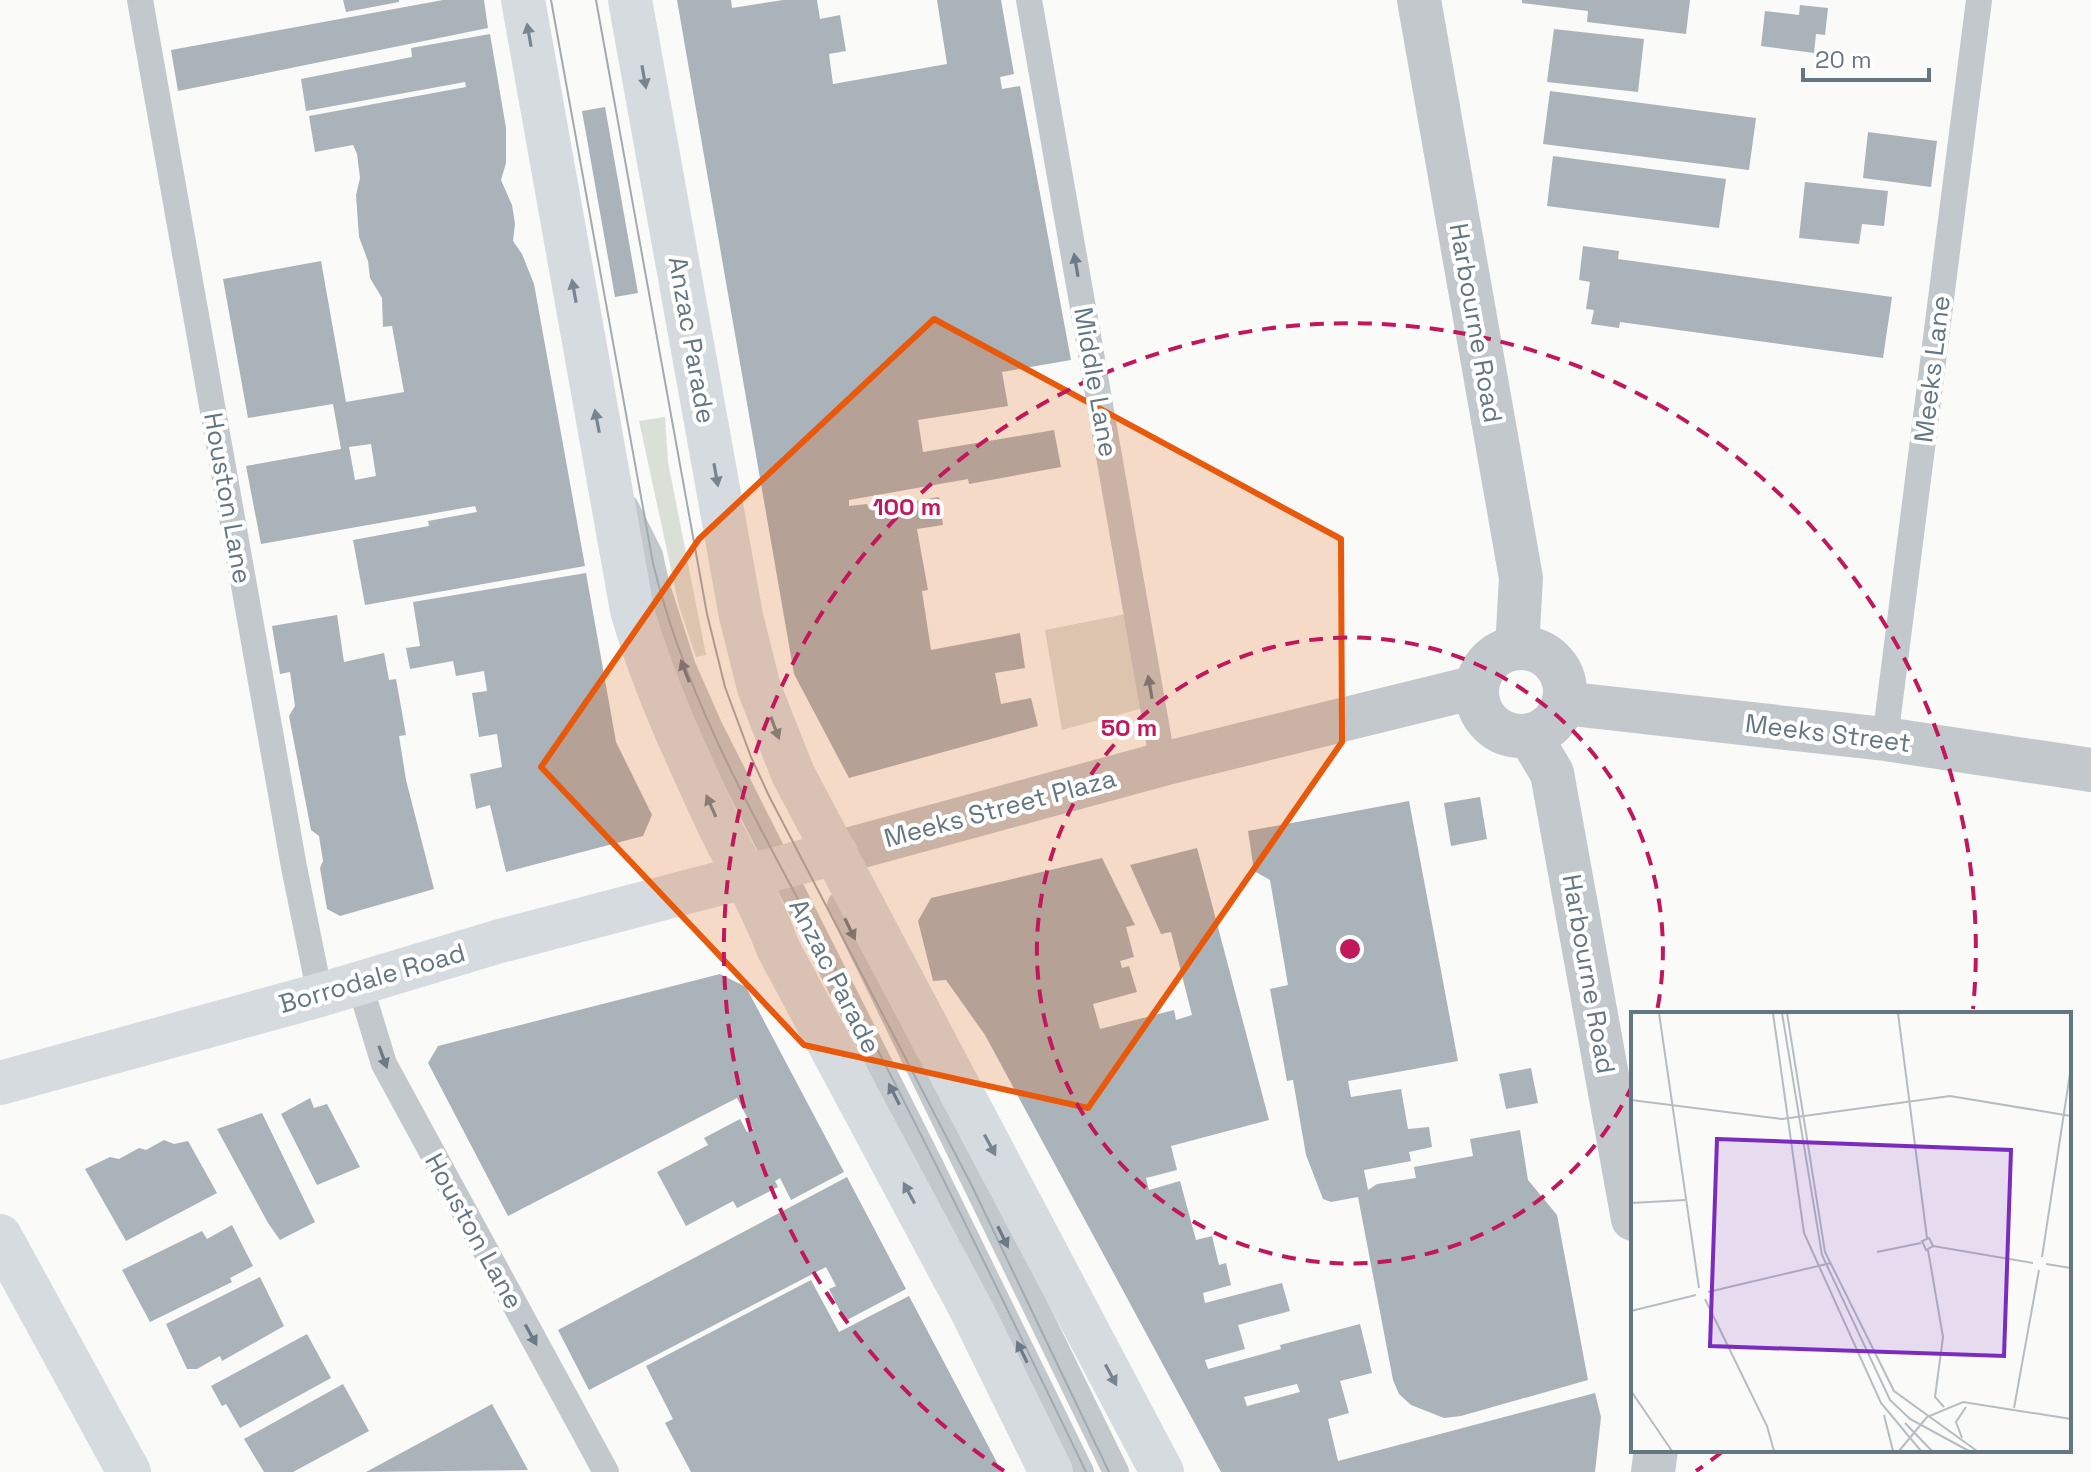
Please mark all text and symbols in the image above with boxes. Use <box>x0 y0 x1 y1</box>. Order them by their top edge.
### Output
one-way arrow <box>522 22 534 47</box>
scale bar <box>1803 32 1929 82</box>
text: 20 m <box>1815 44 1872 75</box>
one-way arrow <box>638 64 651 89</box>
street label: Harbourne Road <box>1442 220 1510 426</box>
one-way arrow <box>1069 253 1081 278</box>
street label: Anzac Parade <box>661 254 723 426</box>
one-way arrow <box>567 279 579 304</box>
street label: Meeks Lane <box>1906 294 1958 444</box>
street label: Middle Lane <box>1066 305 1126 459</box>
one-way arrow <box>591 408 603 433</box>
street label: Houston Lane <box>196 410 260 586</box>
one-way arrow <box>710 463 722 488</box>
text: 100 m <box>873 491 941 522</box>
one-way arrow <box>678 659 691 683</box>
one-way arrow <box>1143 674 1155 699</box>
street label: Meeks Street <box>1743 706 1913 760</box>
text: 50 m <box>1101 712 1157 743</box>
one-way arrow <box>769 716 782 740</box>
street label: Meeks Street Plaza <box>880 761 1120 855</box>
one-way arrow <box>704 794 717 817</box>
street label: Harbourne Road <box>1555 871 1623 1077</box>
street label: Anzac Parade <box>781 893 889 1059</box>
one-way arrow <box>843 917 857 940</box>
street label: Borrodale Road <box>275 935 469 1021</box>
centre of rings <box>1336 935 1364 963</box>
inset map <box>1631 1012 2071 1452</box>
one-way arrow <box>377 1045 389 1069</box>
one-way arrow <box>887 1082 901 1105</box>
one-way arrow <box>982 1134 996 1156</box>
street label: Houston Lane <box>417 1147 531 1315</box>
one-way arrow <box>902 1181 916 1204</box>
one-way arrow <box>996 1225 1010 1249</box>
one-way arrow <box>525 1324 538 1347</box>
one-way arrow <box>1015 1340 1029 1363</box>
one-way arrow <box>1104 1364 1118 1386</box>

